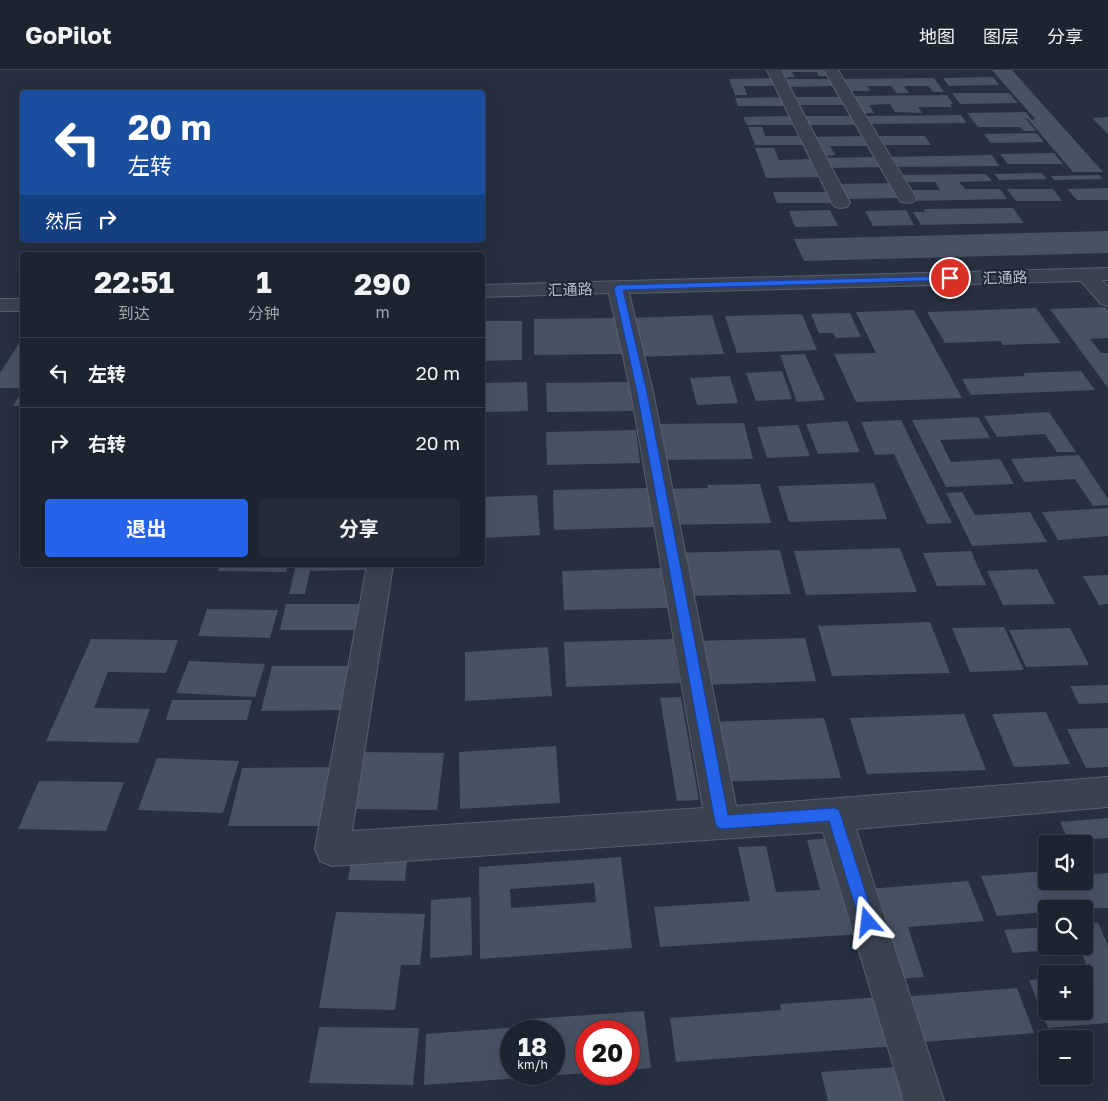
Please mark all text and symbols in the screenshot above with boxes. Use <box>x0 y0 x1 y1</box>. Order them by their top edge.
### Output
text: GoPilot <box>25 20 112 49</box>
text: 地图 <box>919 25 955 47</box>
text: 图层 <box>983 25 1019 47</box>
text: 分享 <box>1047 25 1083 47</box>
text: 20 m <box>128 106 211 148</box>
icon: left <box>45 110 110 175</box>
text: 左转 <box>128 152 172 179</box>
icon: right <box>93 205 121 233</box>
text: 然后 <box>45 209 83 232</box>
pin <box>929 257 971 299</box>
text: 22:51 <box>94 264 174 300</box>
text: 1 <box>256 264 272 300</box>
icon: arrive <box>936 264 964 292</box>
text: 290 <box>354 266 411 302</box>
street label: 汇通路 <box>982 267 1028 287</box>
street label: 汇通路 <box>547 279 593 299</box>
text: m <box>375 302 390 322</box>
text: 到达 <box>118 303 150 323</box>
text: 分钟 <box>248 303 280 323</box>
icon: left <box>45 359 73 387</box>
text: 20 m <box>416 361 460 384</box>
text: 左转 <box>88 362 126 385</box>
icon: right <box>45 429 73 457</box>
text: 20 m <box>416 431 460 454</box>
text: 右转 <box>88 432 126 455</box>
button: 退出 <box>45 499 248 557</box>
button: 分享 <box>258 499 460 557</box>
map controls <box>1038 835 1093 1085</box>
button: sound <box>1038 835 1093 890</box>
position arrow <box>841 895 893 947</box>
button: search <box>1038 900 1093 955</box>
button: + <box>1038 965 1093 1020</box>
speed limit sign: 20 <box>575 1020 640 1085</box>
button: − <box>1038 1030 1093 1085</box>
text: 18 <box>518 1031 547 1062</box>
text: km/h <box>517 1057 548 1072</box>

